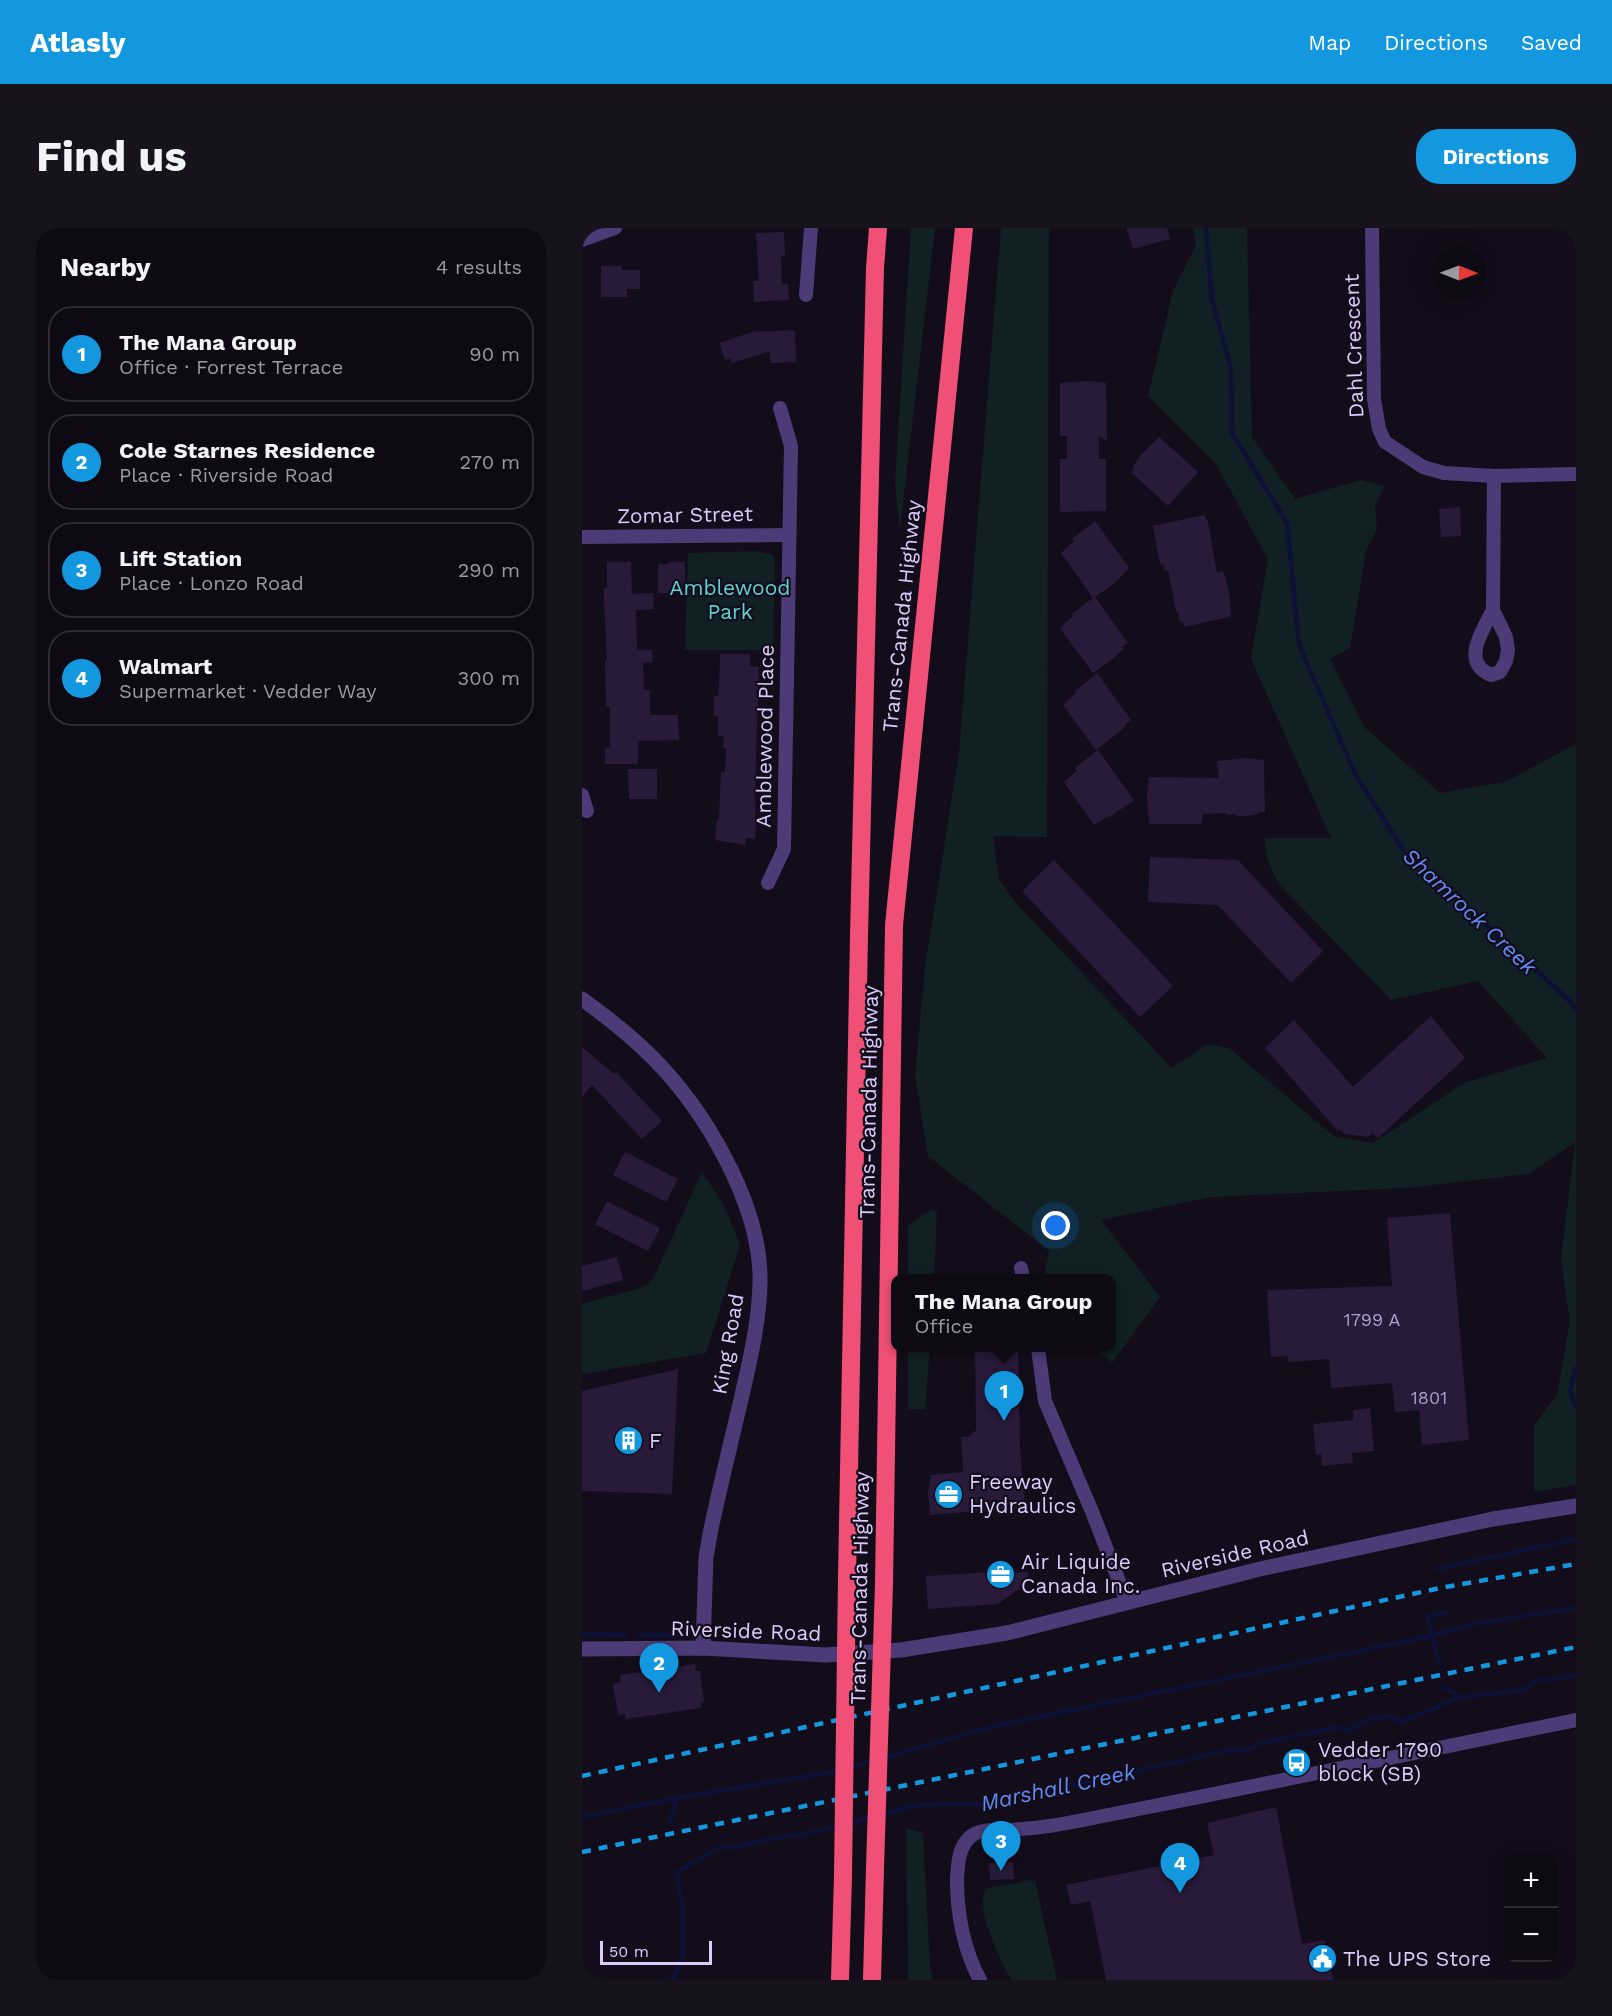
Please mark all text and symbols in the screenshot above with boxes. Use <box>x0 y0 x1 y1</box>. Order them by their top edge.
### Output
text: Atlasly <box>30 26 125 59</box>
text: Map <box>1308 30 1351 55</box>
text: Directions <box>1384 30 1488 55</box>
text: Saved <box>1521 30 1582 55</box>
button: Directions <box>1416 129 1576 184</box>
text: Find us <box>36 132 187 181</box>
north arrow <box>1432 246 1486 300</box>
text: Nearby <box>60 252 151 282</box>
text: 4 results <box>436 255 522 279</box>
street label: Dahl Crescent <box>1338 273 1369 419</box>
text: The Mana Group <box>119 330 297 355</box>
text: 1 <box>77 342 86 366</box>
text: 90 m <box>469 342 520 366</box>
text: Office · Forrest Terrace <box>119 355 343 379</box>
text: Cole Starnes Residence <box>119 438 375 463</box>
text: 2 <box>76 450 87 474</box>
text: 270 m <box>460 450 520 474</box>
text: Place · Riverside Road <box>119 463 333 487</box>
street label: Trans-Canada Highway <box>877 498 926 733</box>
street label: Zomar Street <box>617 501 753 528</box>
text: Lift Station <box>119 546 242 571</box>
text: 3 <box>76 558 87 582</box>
text: 290 m <box>458 558 520 582</box>
text: Place · Lonzo Road <box>119 571 304 595</box>
park label: Amblewood Park <box>670 575 790 624</box>
street label: Amblewood Place <box>750 644 779 828</box>
text: Walmart <box>119 654 212 679</box>
text: 4 <box>75 666 88 690</box>
text: 300 m <box>458 666 520 690</box>
text: Supermarket · Vedder Way <box>119 679 377 703</box>
water label: Shamrock Creek <box>1398 843 1542 980</box>
street label: Trans-Canada Highway <box>854 985 883 1219</box>
your location <box>1041 1211 1070 1240</box>
popup <box>891 1274 1116 1352</box>
text: The Mana Group <box>915 1289 1092 1314</box>
street label: King Road <box>706 1292 749 1396</box>
house number: 1799 A <box>1344 1309 1400 1330</box>
text: Office <box>915 1314 973 1338</box>
pin: 1 <box>984 1372 1024 1421</box>
house number: 1801 <box>1411 1387 1447 1408</box>
building icon: F <box>612 1425 644 1457</box>
place label: F <box>649 1428 662 1453</box>
place label: Freeway Hydraulics <box>969 1469 1076 1518</box>
street label: Trans-Canada Highway <box>845 1471 874 1705</box>
office icon: Freeway Hydraulics <box>932 1478 964 1510</box>
street label: Riverside Road <box>1159 1524 1311 1583</box>
place label: Air Liquide Canada Inc. <box>1021 1549 1140 1598</box>
office icon: Air Liquide Canada Inc. <box>984 1558 1016 1590</box>
street label: Riverside Road <box>670 1615 822 1646</box>
pin: 2 <box>640 1644 679 1693</box>
place label: Vedder 1790 block (SB) <box>1318 1737 1442 1786</box>
bus stop icon: Vedder 1790 block (SB) <box>1281 1746 1313 1778</box>
water label: Marshall Creek <box>978 1759 1139 1816</box>
pin: 3 <box>982 1822 1020 1871</box>
pin: 4 <box>1160 1844 1200 1893</box>
map controls <box>1504 1854 1558 1962</box>
button: + <box>1504 1854 1558 1908</box>
button: − <box>1504 1908 1558 1962</box>
scale bar <box>600 1938 712 1966</box>
text: 50 m <box>609 1942 649 1961</box>
public building icon: The UPS Store <box>1306 1943 1338 1975</box>
place label: The UPS Store <box>1343 1946 1491 1971</box>

